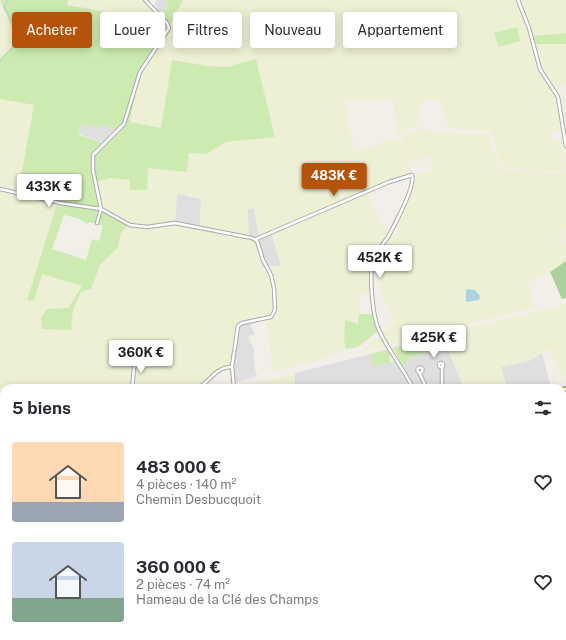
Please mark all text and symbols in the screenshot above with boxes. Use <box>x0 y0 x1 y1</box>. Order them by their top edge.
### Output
chip: Acheter <box>12 12 92 48</box>
chip: Louer <box>100 12 165 48</box>
chip: Filtres <box>173 12 242 48</box>
chip: Nouveau <box>250 12 335 48</box>
chip: Appartement <box>343 12 457 48</box>
pin: 483K € <box>301 163 367 197</box>
text: 483K € <box>311 168 357 183</box>
pin: 433K € <box>16 174 82 208</box>
text: 433K € <box>26 179 72 194</box>
pin: 452K € <box>347 245 413 279</box>
text: 452K € <box>357 250 403 265</box>
pin: 425K € <box>401 325 467 359</box>
text: 425K € <box>411 330 457 345</box>
pin: 360K € <box>108 340 174 374</box>
text: 360K € <box>118 345 164 360</box>
icon: filters <box>532 397 554 419</box>
text: 5 biens <box>12 398 71 418</box>
text: 483 000 € <box>136 457 221 477</box>
icon: home <box>44 458 92 506</box>
icon: heart <box>532 471 554 493</box>
text: 4 pièces · 140 m² <box>136 477 236 492</box>
text: Chemin Desbucquoit <box>136 492 261 507</box>
text: 360 000 € <box>136 557 221 577</box>
icon: home <box>44 558 92 606</box>
icon: heart <box>532 571 554 593</box>
text: 2 pièces · 74 m² <box>136 577 230 592</box>
text: Hameau de la Clé des Champs <box>136 592 319 607</box>

